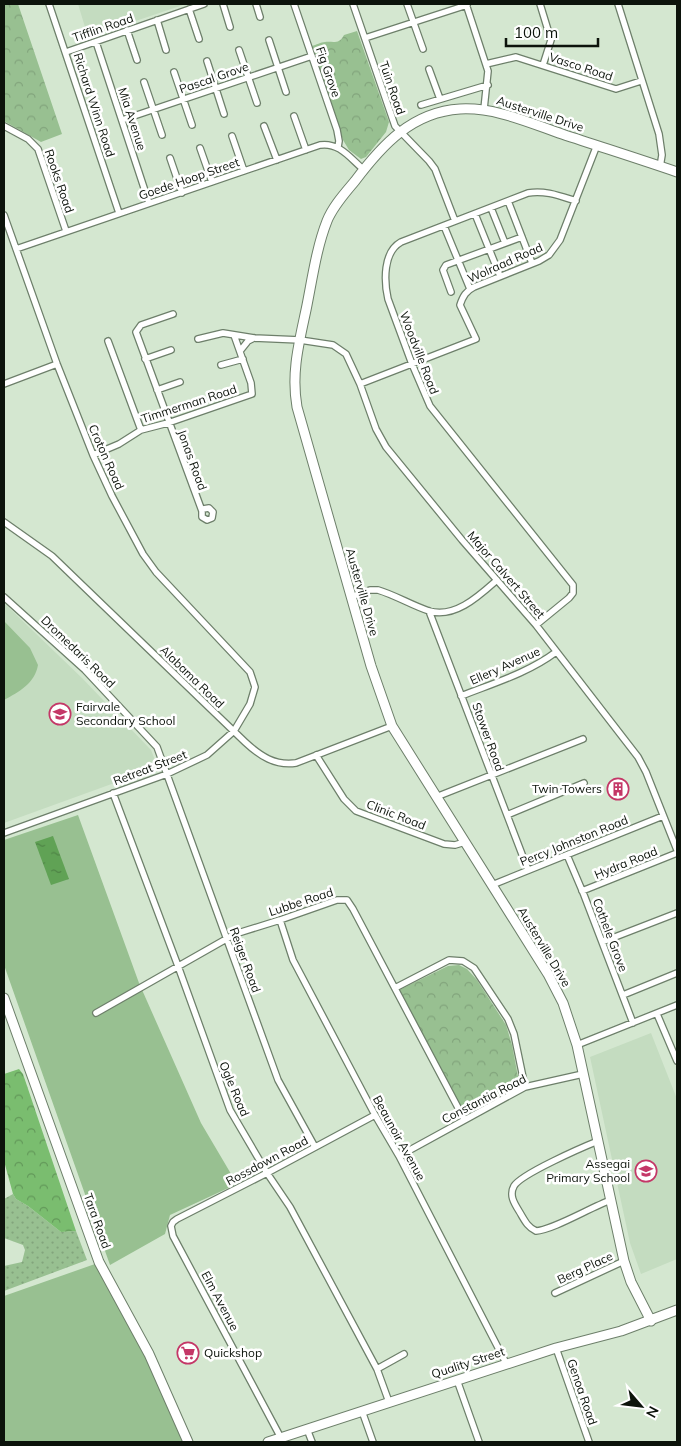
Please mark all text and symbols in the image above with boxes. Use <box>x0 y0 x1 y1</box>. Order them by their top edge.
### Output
street label: Tifflin Road <box>70 10 135 45</box>
scale bar <box>506 15 598 47</box>
text: 100 m <box>514 23 558 42</box>
street label: Fig Grove <box>313 45 344 99</box>
street label: Vasco Road <box>547 49 615 84</box>
street label: Richard Winn Road <box>71 51 118 159</box>
street label: Pascal Grove <box>177 59 251 96</box>
street label: Tuin Road <box>376 59 409 117</box>
street label: Mia Avenue <box>115 85 150 152</box>
street label: Austerville Drive <box>495 92 586 135</box>
street label: Rooks Road <box>42 147 77 215</box>
street label: Goede Hoop Street <box>137 154 241 203</box>
street label: Wolraad Road <box>465 239 545 286</box>
street label: Woodville Road <box>397 309 442 396</box>
street label: Timmerman Road <box>139 381 238 426</box>
street label: Croton Road <box>85 422 128 492</box>
street label: Jonas Road <box>175 427 210 492</box>
street label: Major Calvert Street <box>464 528 548 621</box>
street label: Austerville Drive <box>343 546 382 637</box>
street label: Dromedaris Road <box>38 612 119 691</box>
street label: Alabama Road <box>157 642 228 711</box>
street label: Ellery Avenue <box>467 643 542 688</box>
place label: Fairvale Secondary School <box>76 699 175 728</box>
street label: Stower Road <box>469 700 508 773</box>
school or university icon: Fairvale Secondary School <box>48 702 72 726</box>
street label: Retreat Street <box>111 747 189 788</box>
building icon: Twin Towers <box>606 777 630 801</box>
place label: Twin Towers <box>532 781 602 796</box>
street label: Clinic Road <box>364 796 428 833</box>
street label: Percy Johnston Road <box>518 812 630 869</box>
street label: Hydra Road <box>592 843 660 882</box>
street label: Lubbe Road <box>267 884 335 919</box>
street label: Cothele Grove <box>590 896 631 974</box>
street label: Austerville Drive <box>515 904 574 989</box>
street label: Reiger Road <box>227 925 264 994</box>
street label: Ogle Road <box>216 1059 253 1119</box>
street label: Constantia Road <box>439 1071 529 1126</box>
street label: Beaunoir Avenue <box>370 1093 429 1183</box>
street label: Rossdown Road <box>223 1133 310 1189</box>
place label: Assegai Primary School <box>546 1156 630 1185</box>
school or university icon: Assegai Primary School <box>634 1159 658 1183</box>
street label: Tara Road <box>81 1191 114 1250</box>
street label: Berg Place <box>555 1248 615 1287</box>
street label: Elm Avenue <box>198 1268 242 1333</box>
supermarket icon: Quickshop <box>176 1341 200 1365</box>
street label: Quality Street <box>429 1344 506 1381</box>
place label: Quickshop <box>204 1345 262 1360</box>
street label: Genoa Road <box>564 1357 601 1427</box>
north arrow <box>616 1381 666 1431</box>
text: N <box>642 1403 663 1421</box>

